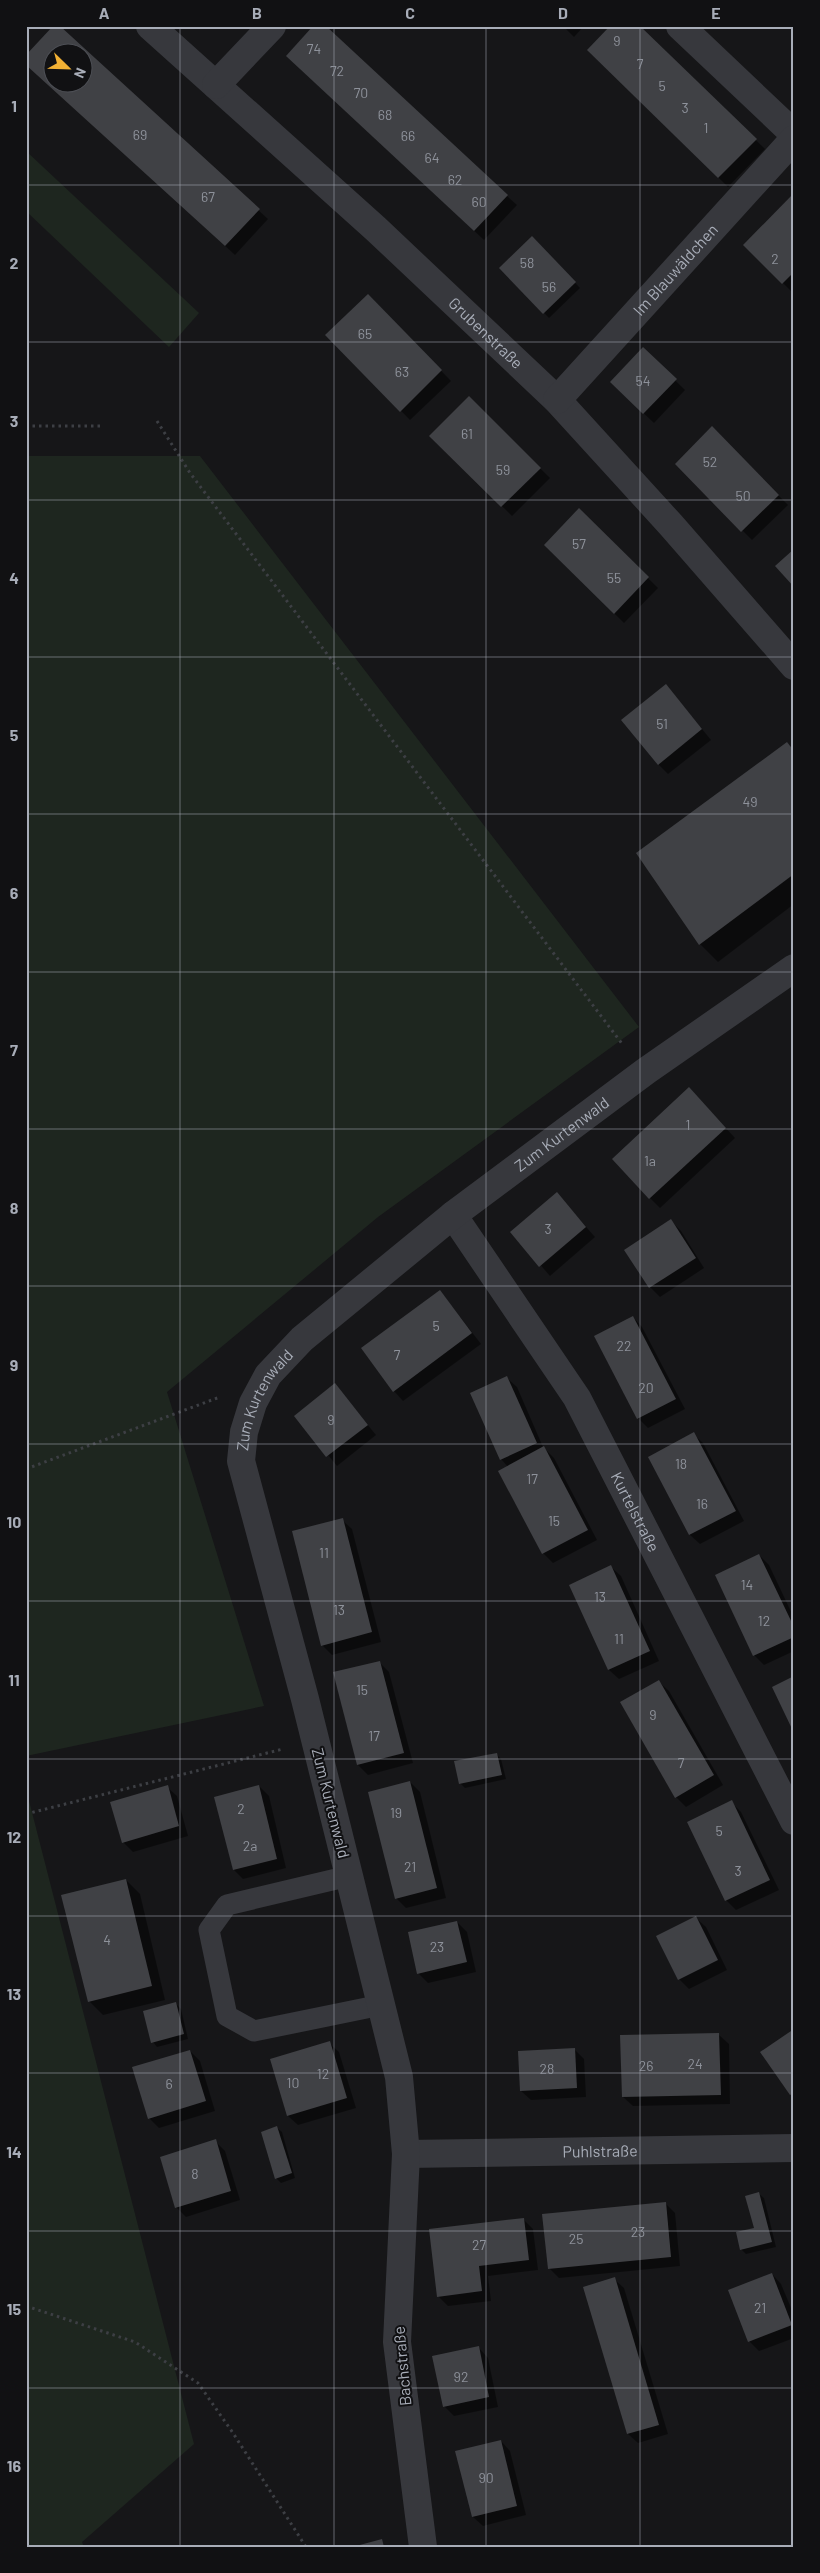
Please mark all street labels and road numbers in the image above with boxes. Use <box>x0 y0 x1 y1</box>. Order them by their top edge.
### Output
street label: Im Blauwäldchen <box>629 220 721 319</box>
street label: Grubenstraße <box>445 293 527 372</box>
street label: Zum Kurtenwald <box>511 1092 612 1175</box>
street label: Zum Kurtenwald <box>232 1345 297 1452</box>
street label: Kurtelstraße <box>607 1468 664 1555</box>
street label: Zum Kurtenwald <box>309 1746 354 1860</box>
street label: Puhlstraße <box>562 2140 638 2161</box>
street label: Bachstraße <box>389 2325 414 2407</box>

